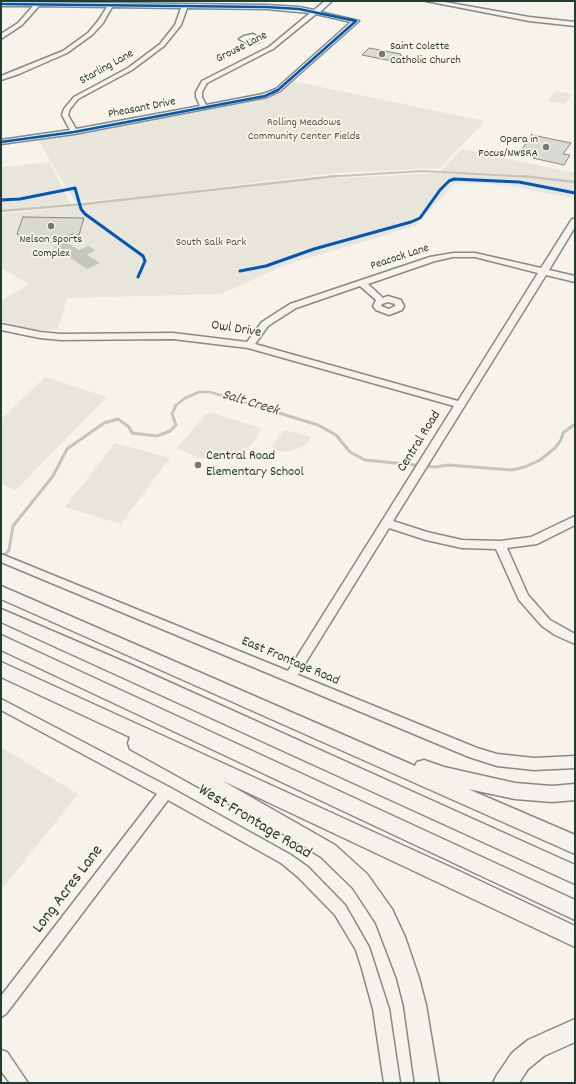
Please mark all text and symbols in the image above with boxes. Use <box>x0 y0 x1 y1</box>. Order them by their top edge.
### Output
street label: Grouse Lane <box>214 29 270 67</box>
place label: Saint Colette Catholic Church <box>390 40 461 68</box>
street label: Starling Lane <box>77 47 137 89</box>
marker: Saint Colette Catholic Church <box>377 49 387 59</box>
street label: Pheasant Drive <box>107 95 177 123</box>
park label: Rolling Meadows Community Center Fields <box>248 116 360 144</box>
place label: Opera in Focus/NWSRA <box>478 133 538 161</box>
marker: Opera in Focus/NWSRA <box>541 142 551 152</box>
marker: Nelson Sports Complex <box>46 221 56 231</box>
place label: Nelson Sports Complex <box>20 233 82 261</box>
park label: South Salk Park <box>176 236 246 250</box>
street label: Peacock Lane <box>369 242 431 274</box>
street label: Owl Drive <box>210 318 262 342</box>
water label: Salt Creek <box>219 387 281 421</box>
street label: Central Road <box>395 408 445 476</box>
place label: Central Road Elementary School <box>206 449 304 482</box>
marker: Central Road Elementary School <box>193 460 203 470</box>
street label: East Frontage Road <box>239 634 341 690</box>
street label: West Frontage Road <box>194 781 314 865</box>
street label: Long Acres Lane <box>29 842 109 938</box>

